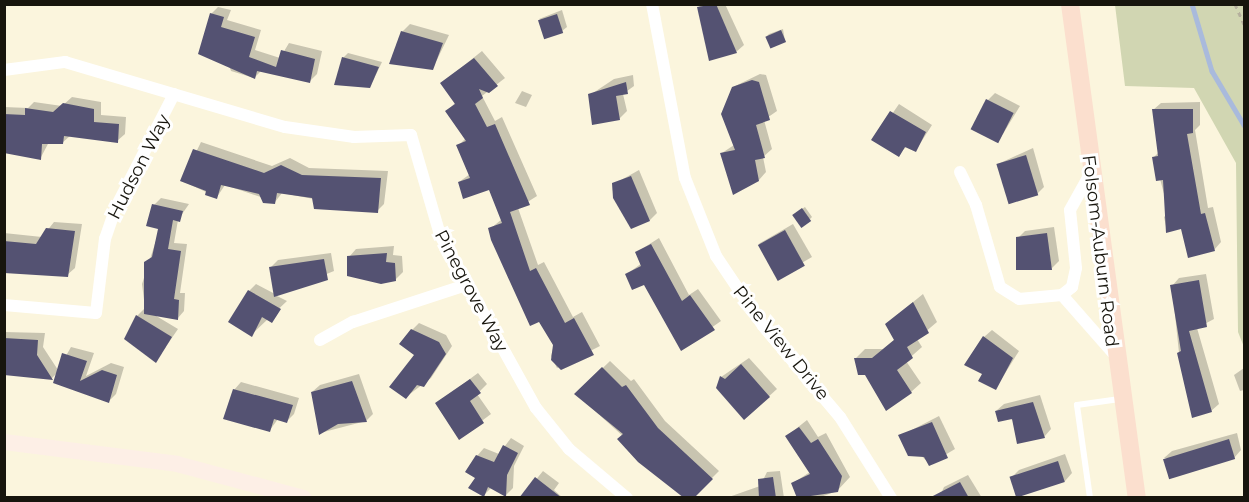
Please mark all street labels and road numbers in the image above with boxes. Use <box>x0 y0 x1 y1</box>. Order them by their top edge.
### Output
street label: Hudson Way <box>103 111 175 223</box>
street label: Folsom-Auburn Road <box>1078 154 1122 348</box>
street label: Pinegrove Way <box>430 226 512 356</box>
street label: Pine View Drive <box>728 281 834 405</box>

